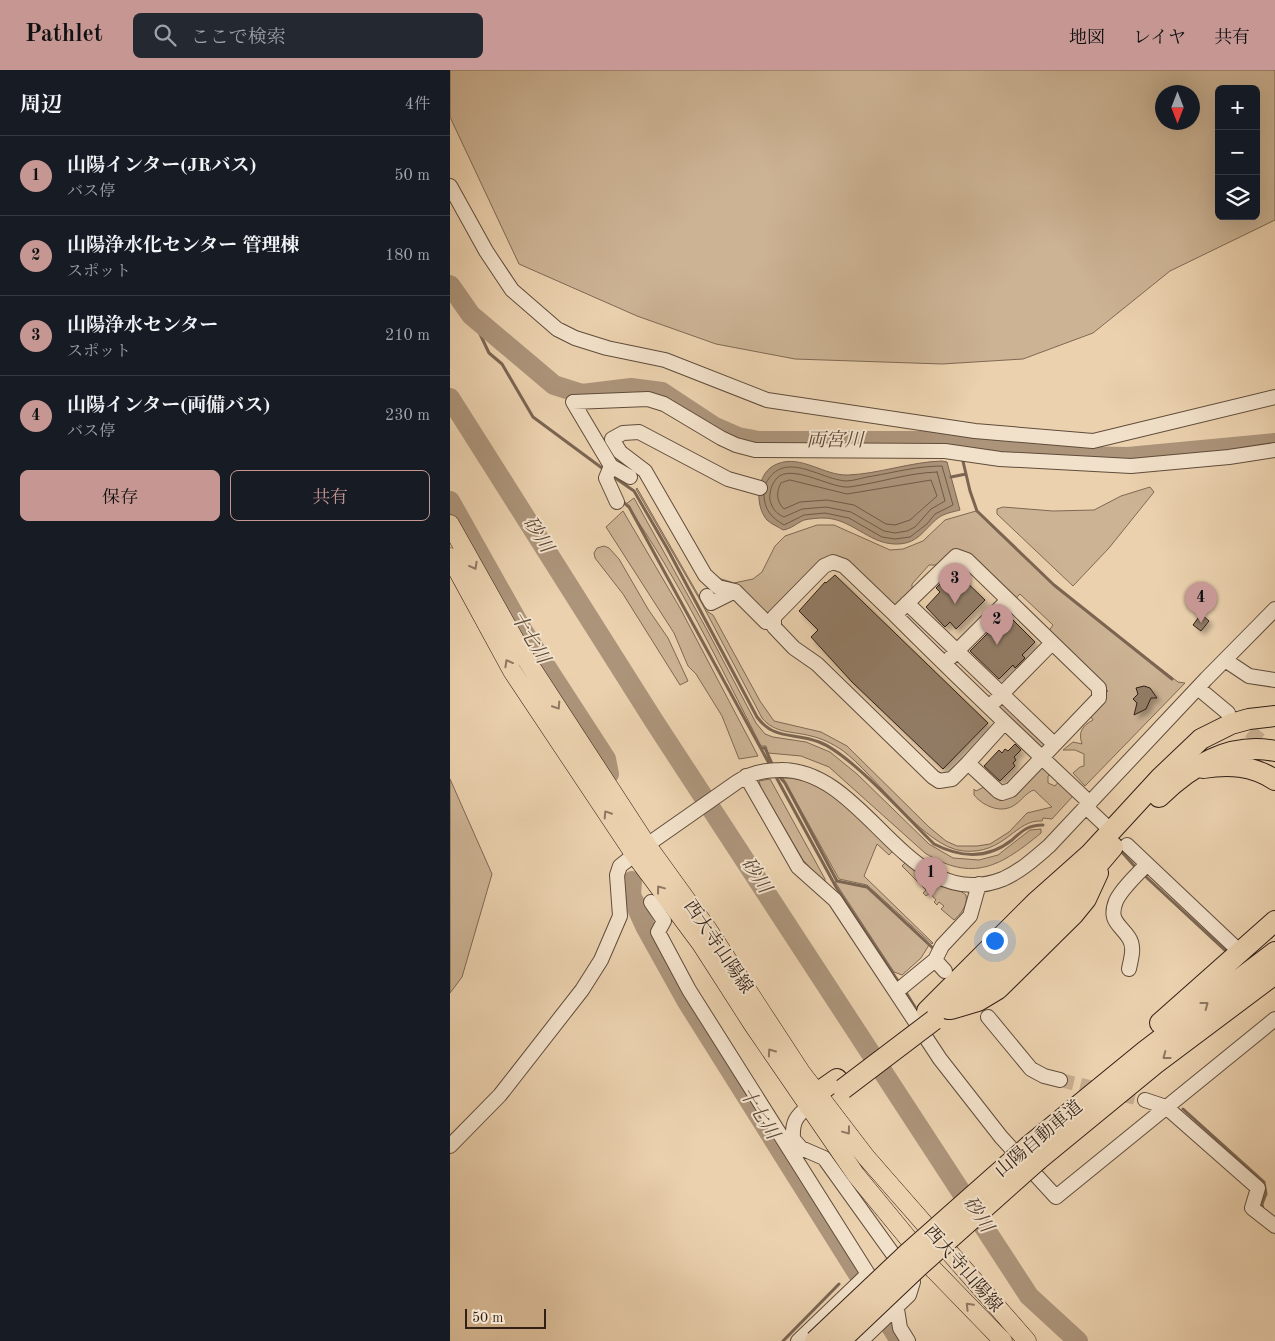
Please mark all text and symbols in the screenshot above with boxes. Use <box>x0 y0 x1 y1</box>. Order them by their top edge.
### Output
search box <box>133 13 483 58</box>
icon: search <box>151 21 179 49</box>
text: Pathlet <box>25 23 103 47</box>
text: ここで検索 <box>191 29 286 48</box>
text: 地図 <box>1069 29 1105 47</box>
text: レイヤ <box>1133 29 1186 47</box>
text: 共有 <box>1214 29 1250 47</box>
north arrow <box>1155 85 1200 130</box>
map controls <box>1215 85 1260 220</box>
button: + <box>1215 85 1260 130</box>
text: 周辺 <box>20 95 62 116</box>
text: 4件 <box>405 97 430 113</box>
button: − <box>1215 130 1260 175</box>
text: 山陽インター(JRバス) <box>67 157 256 176</box>
text: 1 <box>31 168 41 184</box>
text: 50 m <box>394 168 430 184</box>
button: layers <box>1215 175 1260 220</box>
text: バス停 <box>67 184 115 200</box>
text: 山陽浄水化センター 管理棟 <box>67 237 300 256</box>
text: 2 <box>31 248 41 264</box>
text: 180 m <box>385 248 430 264</box>
text: スポット <box>67 264 131 280</box>
text: 山陽浄水センター <box>67 317 218 336</box>
text: 3 <box>31 328 41 344</box>
text: 210 m <box>385 328 430 344</box>
text: スポット <box>67 344 131 360</box>
text: 山陽インター(両備バス) <box>67 397 270 416</box>
text: 4 <box>31 408 41 424</box>
text: 230 m <box>385 408 430 424</box>
text: バス停 <box>67 424 115 440</box>
water label: 両宮川 <box>806 430 865 451</box>
button: 保存 <box>20 470 220 521</box>
button: 共有 <box>230 470 430 521</box>
water label: 砂川 <box>519 513 558 558</box>
one-way arrow <box>468 561 478 570</box>
pin: 3 <box>939 563 971 604</box>
pin: 4 <box>1185 582 1217 623</box>
pin: 2 <box>981 604 1013 645</box>
water label: 十七川 <box>506 608 555 669</box>
one-way arrow <box>505 659 515 668</box>
one-way arrow <box>550 701 560 710</box>
one-way arrow <box>604 810 613 819</box>
water label: 砂川 <box>737 854 776 899</box>
pin: 1 <box>915 857 947 898</box>
one-way arrow <box>657 886 665 895</box>
street label: 西大寺山陽線 <box>680 896 757 997</box>
your location <box>982 928 1008 954</box>
one-way arrow <box>1199 1002 1209 1011</box>
one-way arrow <box>768 1048 777 1057</box>
one-way arrow <box>1163 1050 1172 1058</box>
water label: 十七川 <box>735 1084 784 1145</box>
street label: 山陽自動車道 <box>991 1096 1086 1181</box>
one-way arrow <box>841 1125 850 1135</box>
water label: 砂川 <box>959 1193 998 1238</box>
street label: 西大寺山陽線 <box>921 1221 1007 1316</box>
one-way arrow <box>966 1303 975 1312</box>
scale bar <box>465 1306 546 1329</box>
text: 50 m <box>472 1311 503 1325</box>

